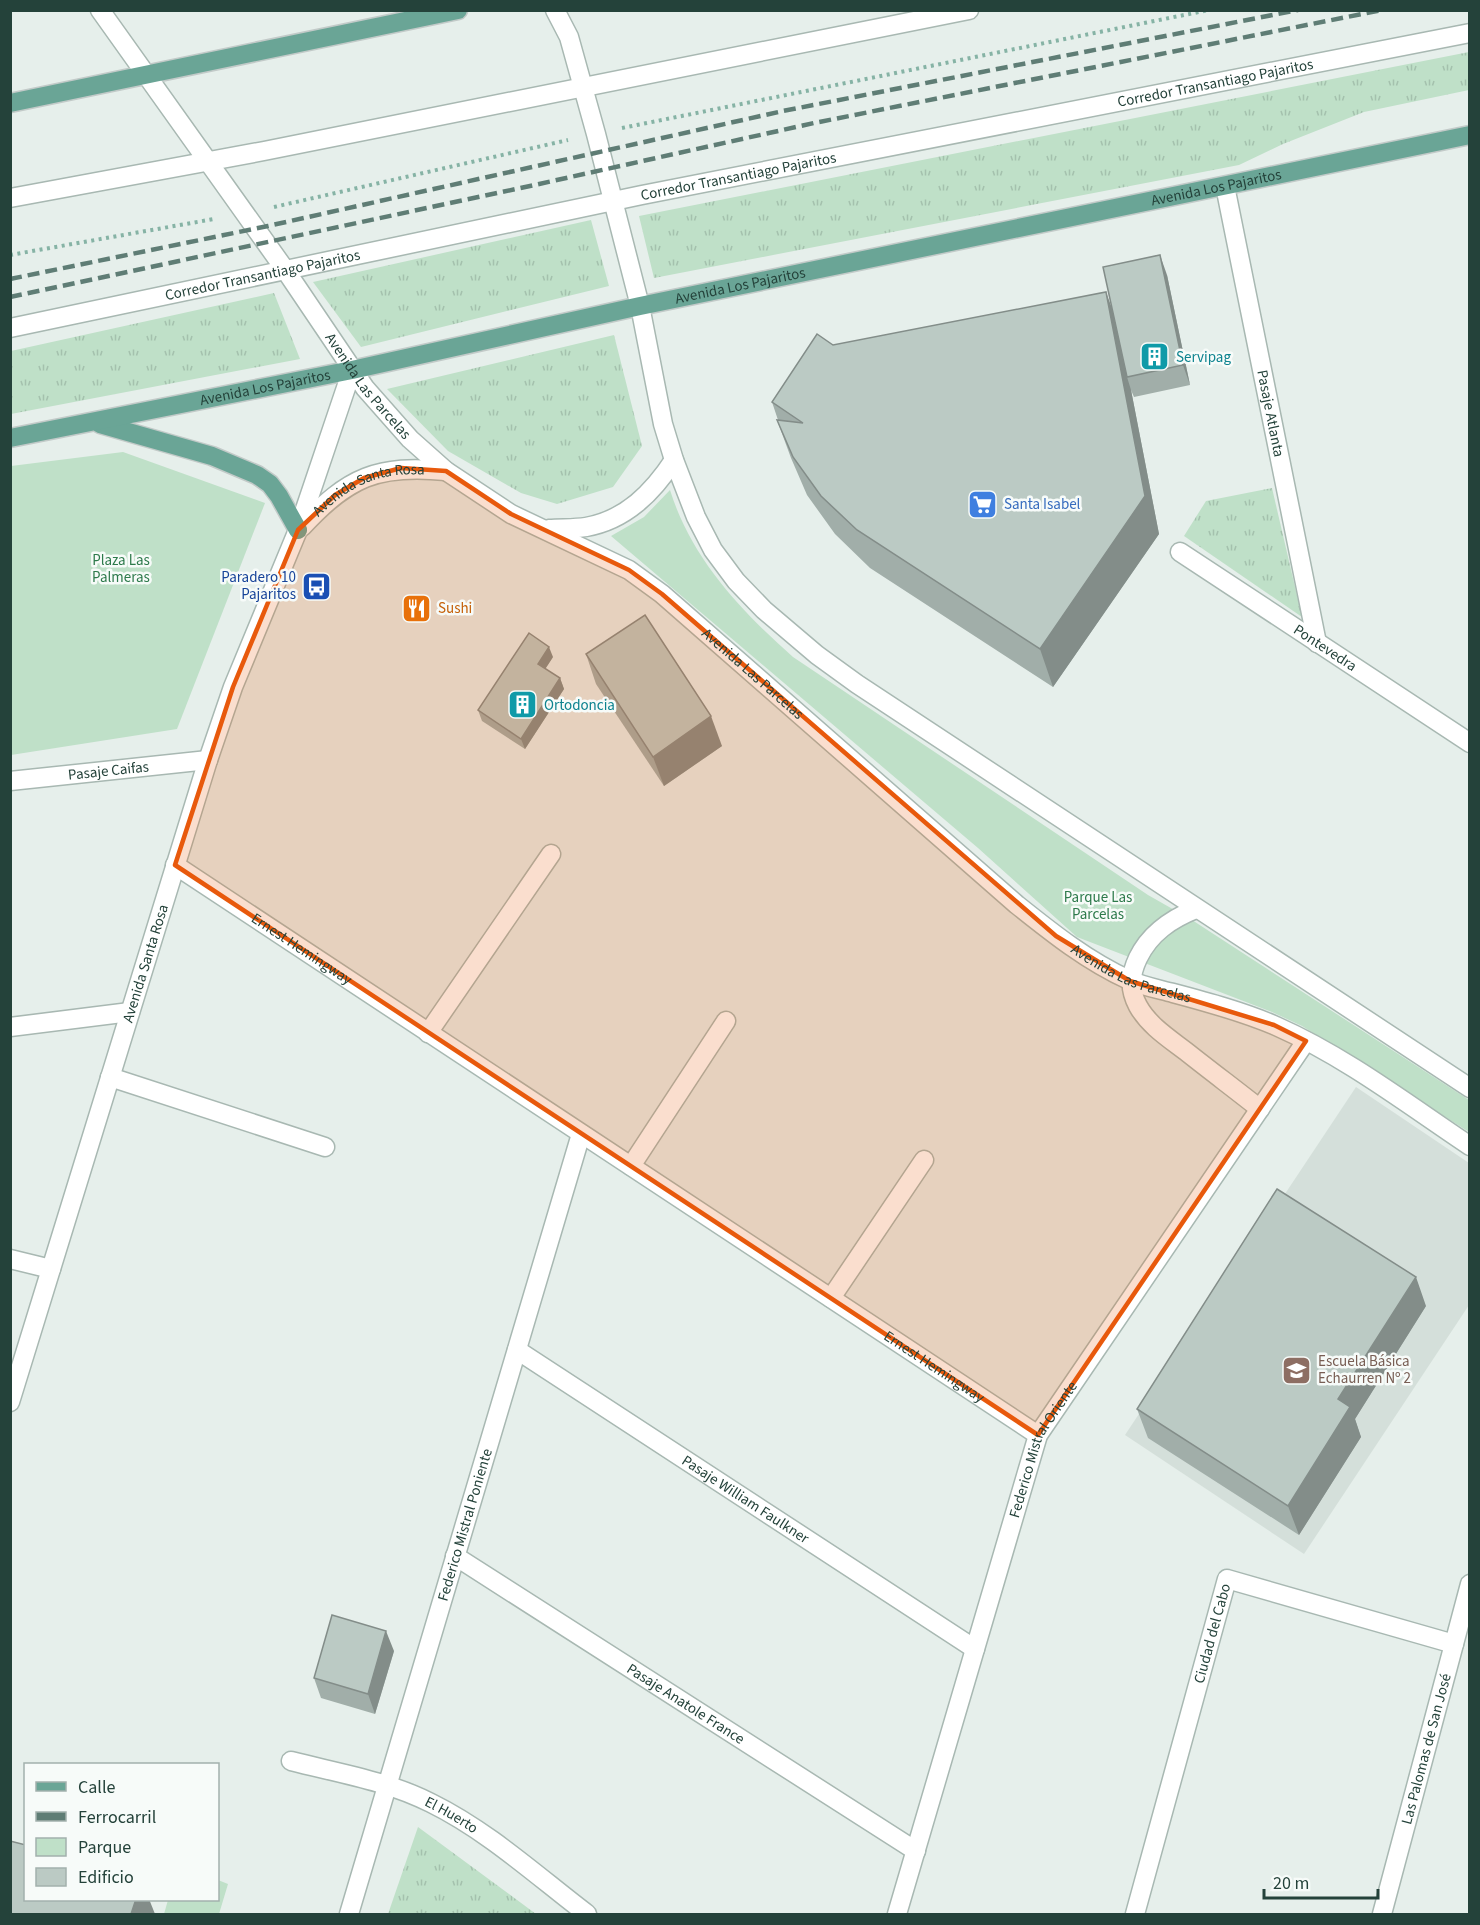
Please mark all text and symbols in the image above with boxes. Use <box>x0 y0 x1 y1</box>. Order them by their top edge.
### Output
street label: Corredor Transantiago Pajaritos <box>1116 54 1315 113</box>
street label: Corredor Transantiago Pajaritos <box>639 147 838 206</box>
street label: Avenida Los Pajaritos <box>1149 164 1283 211</box>
street label: Corredor Transantiago Pajaritos <box>163 245 362 306</box>
street label: Avenida Los Pajaritos <box>673 262 807 310</box>
street label: Avenida Las Parcelas <box>320 329 416 444</box>
building icon: Servipag <box>1139 341 1171 373</box>
place label: Servipag <box>1176 347 1231 368</box>
street label: Avenida Los Pajaritos <box>198 365 332 411</box>
street label: Pasaje Atlanta <box>1251 368 1289 459</box>
street label: Avenida Santa Rosa <box>308 459 425 521</box>
supermarket icon: Santa Isabel <box>967 488 999 520</box>
place label: Santa Isabel <box>1004 494 1081 515</box>
park label: Plaza Las Palmeras <box>92 550 150 588</box>
place label: Paradero 10 Pajaritos <box>221 567 296 605</box>
bus stop icon: Paradero 10 Pajaritos <box>301 570 333 602</box>
restaurant icon: Sushi <box>401 592 433 624</box>
place label: Sushi <box>438 598 472 619</box>
street label: Pontevedra <box>1289 620 1361 677</box>
street label: Avenida Las Parcelas <box>697 623 808 725</box>
building icon: Ortodoncia <box>507 689 539 721</box>
place label: Ortodoncia <box>544 695 615 716</box>
street label: Pasaje Caifas <box>67 756 150 786</box>
park label: Parque Las Parcelas <box>1064 887 1132 925</box>
street label: Avenida Santa Rosa <box>118 902 174 1025</box>
street label: Ernest Hemingway <box>247 908 356 990</box>
street label: Avenida Las Parcelas <box>1067 939 1193 1008</box>
street label: Ernest Hemingway <box>879 1326 989 1408</box>
place label: Escuela Básica Echaurren Nº 2 <box>1318 1351 1411 1389</box>
school or university icon: Escuela Básica Echaurren Nº 2 <box>1281 1354 1313 1386</box>
street label: Federico Mistral Oriente <box>1004 1377 1083 1520</box>
street label: Federico Mistral Poniente <box>433 1446 498 1604</box>
street label: Pasaje William Faulkner <box>678 1450 814 1549</box>
street label: Ciudad del Cabo <box>1189 1581 1236 1686</box>
street label: Pasaje Anatole France <box>622 1659 749 1750</box>
street label: Las Palomas de San José <box>1396 1671 1457 1827</box>
legend <box>24 1763 219 1901</box>
text: Calle <box>78 1775 116 1800</box>
street label: El Huerto <box>421 1791 482 1839</box>
text: Ferrocarril <box>78 1805 156 1830</box>
text: Parque <box>78 1835 131 1860</box>
scale bar <box>1264 1862 1378 1900</box>
text: Edificio <box>78 1865 134 1890</box>
text: 20 m <box>1273 1871 1309 1896</box>

